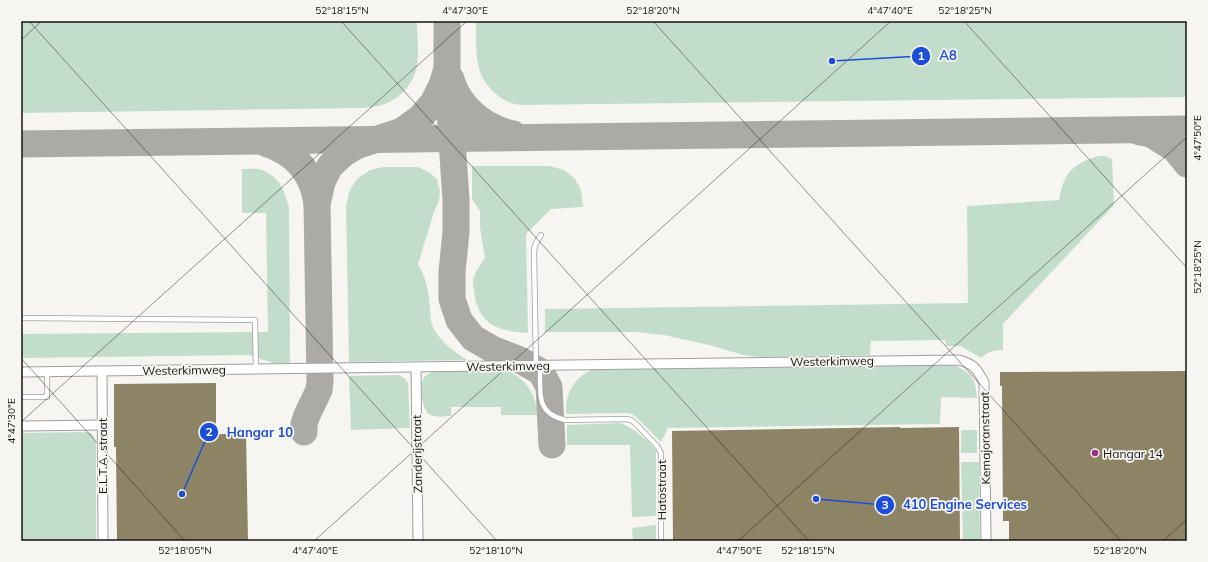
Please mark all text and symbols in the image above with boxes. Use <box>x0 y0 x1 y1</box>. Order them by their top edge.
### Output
text: 52°18'15"N <box>315 4 369 17</box>
text: 4°47'30"E <box>442 4 488 17</box>
text: 52°18'20"N <box>626 4 680 17</box>
text: 4°47'40"E <box>867 4 913 17</box>
text: 52°18'25"N <box>938 4 992 17</box>
callout: A8 <box>911 43 965 68</box>
text: A8 <box>939 47 957 63</box>
text: 1 <box>917 48 925 63</box>
text: 4°47'50"E <box>1191 115 1204 161</box>
text: 52°18'25"N <box>1191 240 1204 294</box>
street label: Westerkimweg <box>790 353 874 369</box>
street label: Westerkimweg <box>466 358 550 374</box>
street label: Westerkimweg <box>142 362 226 378</box>
street label: Kemajoranstraat <box>977 391 993 485</box>
text: 4°47'30"E <box>5 398 18 444</box>
street label: Zanderijstraat <box>409 415 425 493</box>
street label: E.L.T.A. straat <box>95 418 110 494</box>
callout: Hangar 10 <box>199 420 301 445</box>
text: 2 <box>205 424 213 439</box>
text: Hangar 10 <box>227 424 293 440</box>
place label: Hangar 14 <box>1103 446 1163 461</box>
marker: Hangar 14 <box>1090 448 1100 458</box>
street label: Hatostraat <box>654 460 669 520</box>
callout: 410 Engine Services <box>875 492 1035 517</box>
text: 410 Engine Services <box>903 496 1027 512</box>
text: 3 <box>881 497 889 512</box>
text: 52°18'05"N <box>158 544 212 557</box>
text: 4°47'40"E <box>292 544 338 557</box>
text: 52°18'10"N <box>469 544 523 557</box>
text: 4°47'50"E <box>716 544 762 557</box>
text: 52°18'15"N <box>781 544 835 557</box>
text: 52°18'20"N <box>1093 544 1147 557</box>

